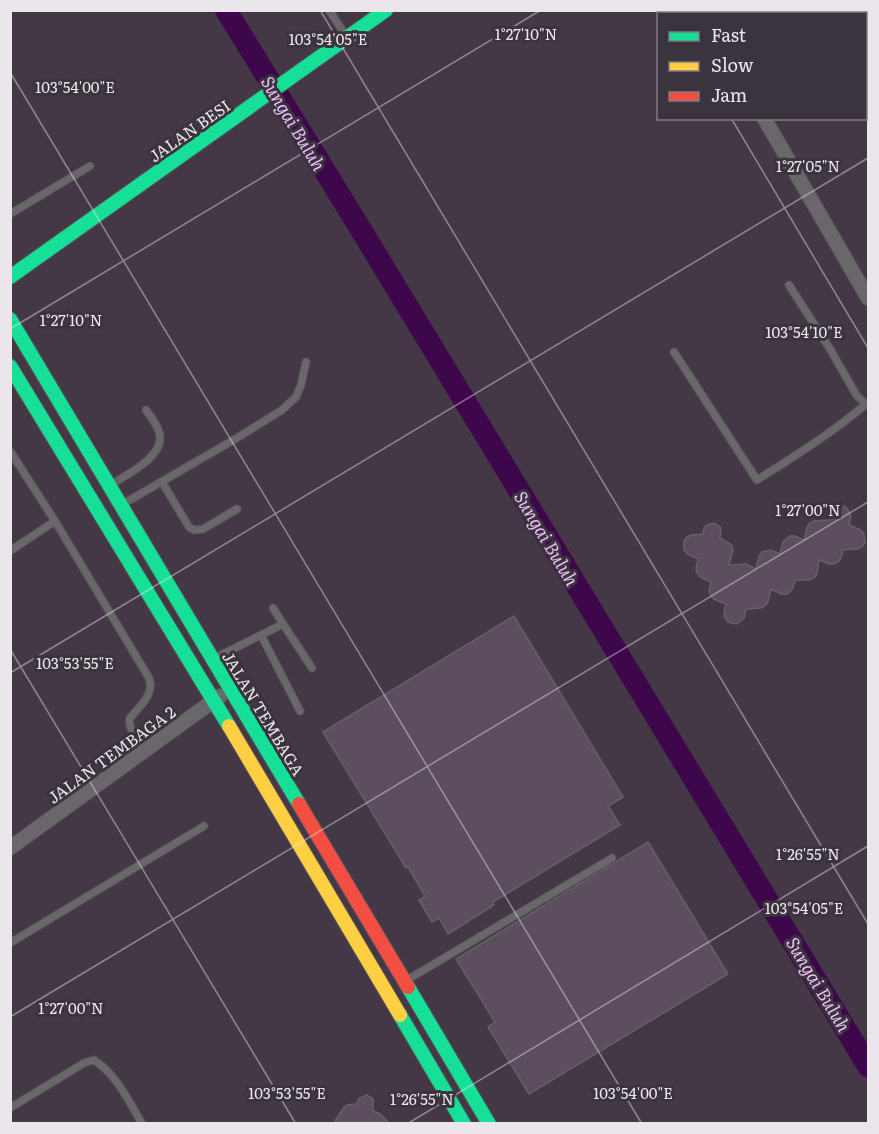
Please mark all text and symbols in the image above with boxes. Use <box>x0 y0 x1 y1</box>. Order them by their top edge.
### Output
legend <box>657 12 867 120</box>
text: Fast <box>711 21 747 48</box>
text: 1°27'10"N <box>495 22 557 45</box>
text: 103°54'05"E <box>289 27 367 50</box>
text: Slow <box>711 51 754 78</box>
water label: Sungai Buluh <box>255 70 333 176</box>
text: 103°54'00"E <box>35 75 115 98</box>
text: Jam <box>711 81 747 108</box>
street label: JALAN BESI <box>143 93 235 167</box>
text: 1°27'05"N <box>776 154 840 177</box>
text: 1°27'10"N <box>40 308 102 331</box>
text: 103°54'10"E <box>765 320 843 343</box>
water label: Sungai Buluh <box>508 485 586 591</box>
text: 1°27'00"N <box>775 498 841 521</box>
street label: JALAN TEMBAGA <box>217 646 311 780</box>
text: 103°53'55"E <box>36 651 114 674</box>
street label: JALAN TEMBAGA 2 <box>42 699 180 809</box>
text: 1°26'55"N <box>776 842 840 865</box>
text: 103°54'05"E <box>765 896 843 919</box>
water label: Sungai Buluh <box>780 931 858 1037</box>
text: 1°27'00"N <box>38 996 104 1019</box>
text: 103°53'55"E <box>248 1081 326 1104</box>
text: 103°54'00"E <box>593 1081 673 1104</box>
text: 1°26'55"N <box>390 1087 454 1110</box>

